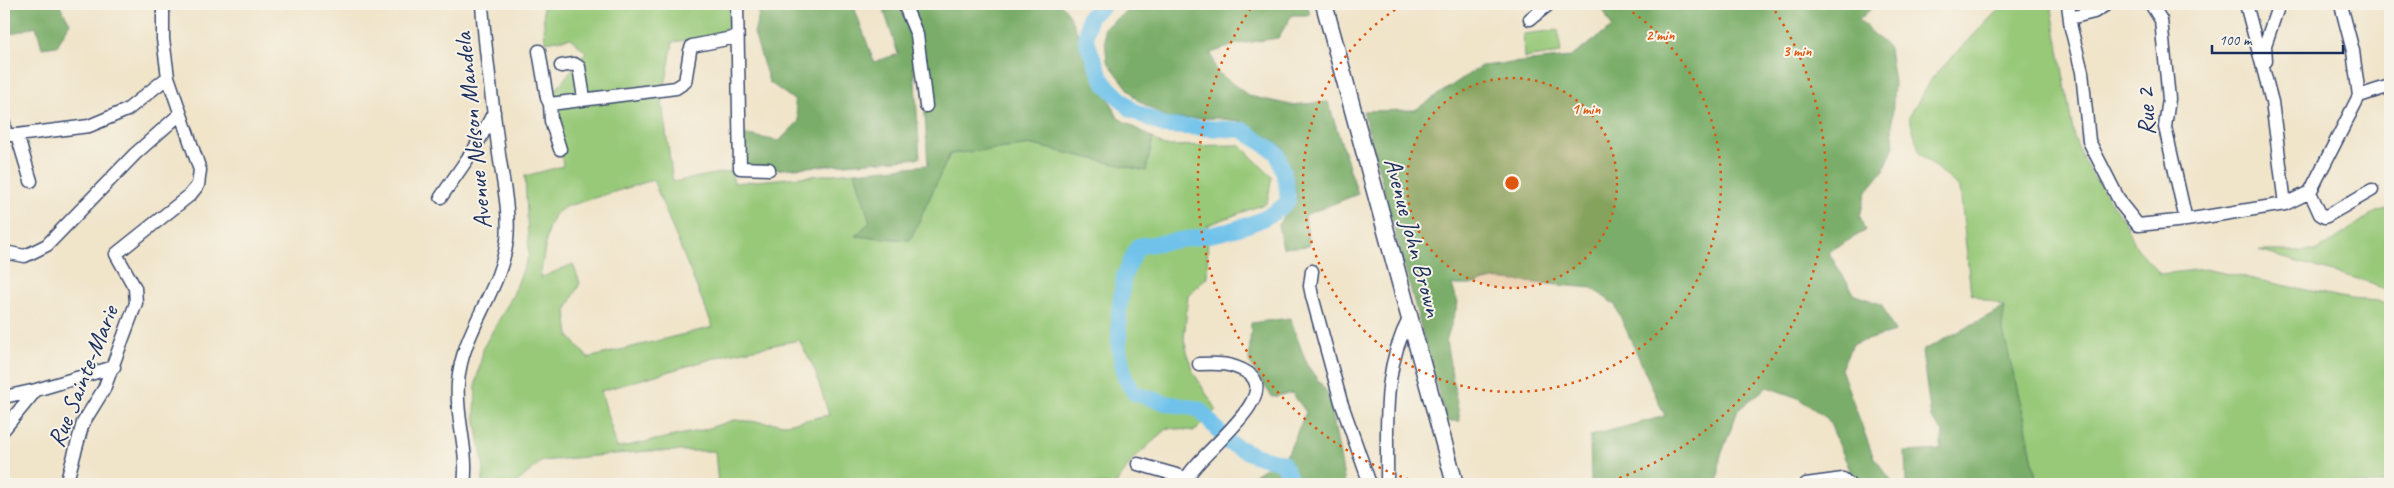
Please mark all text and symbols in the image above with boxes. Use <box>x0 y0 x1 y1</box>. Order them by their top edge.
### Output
scale bar <box>2212 22 2343 54</box>
text: 2 min <box>1646 26 1675 45</box>
street label: Avenue Nelson Mandela <box>447 29 499 231</box>
text: 100 m <box>2219 31 2253 50</box>
text: 3 min <box>1783 42 1812 61</box>
street label: Rue 2 <box>2129 86 2163 136</box>
text: 1 min <box>1572 100 1601 119</box>
street label: Avenue John Brown <box>1376 154 1450 321</box>
centre of rings <box>1503 174 1521 192</box>
street label: Rue Sainte-Marie <box>40 299 127 452</box>

